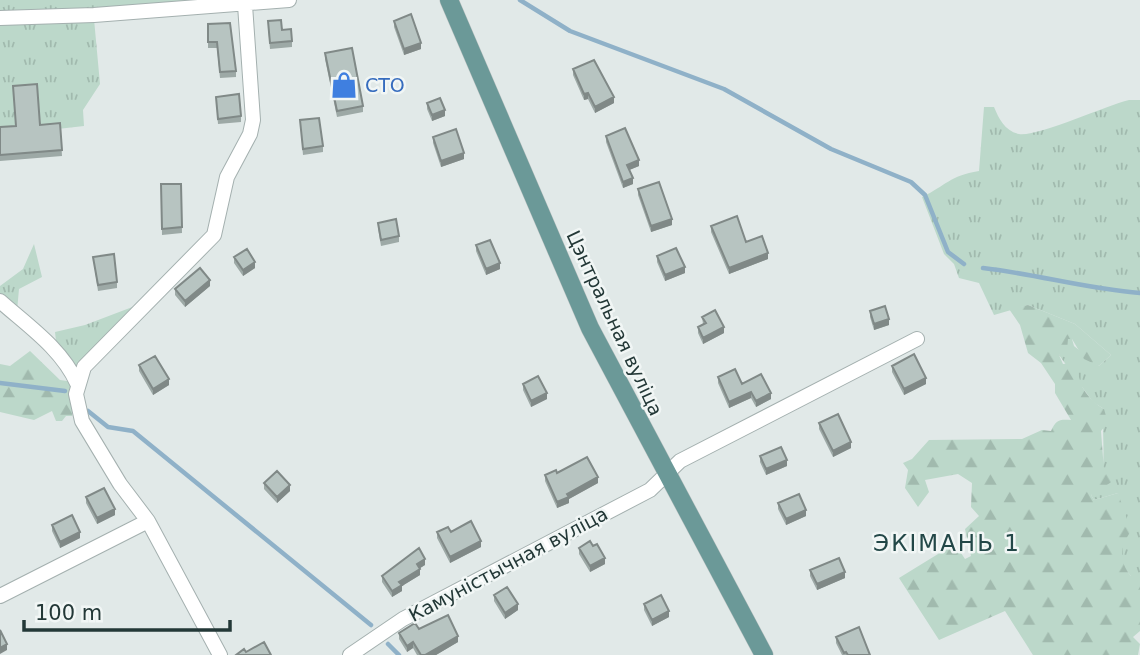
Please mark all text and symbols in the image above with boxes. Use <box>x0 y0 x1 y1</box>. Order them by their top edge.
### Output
shop icon: СТО <box>329 70 359 100</box>
place label: СТО <box>365 74 405 96</box>
street label: Цэнтральная вуліца <box>562 227 668 419</box>
street label: Камуністычная вуліца <box>405 502 611 626</box>
district label: ЭКІМАНЬ 1 <box>873 530 1021 556</box>
scale bar <box>24 588 231 632</box>
text: 100 m <box>35 601 102 625</box>

